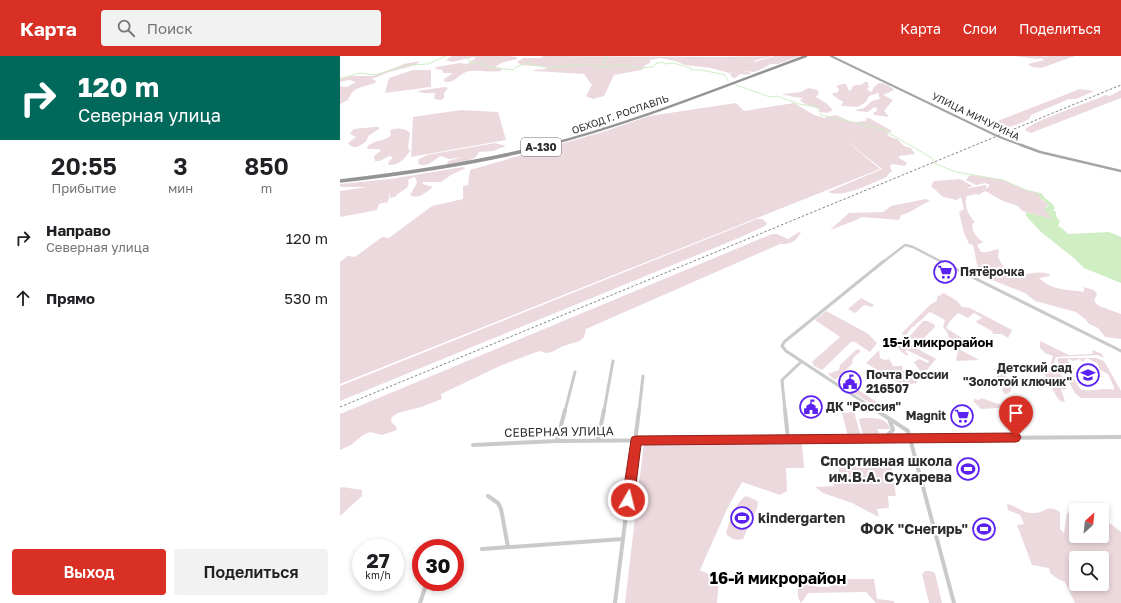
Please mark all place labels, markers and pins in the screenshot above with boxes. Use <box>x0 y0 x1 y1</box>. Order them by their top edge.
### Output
supermarket icon: Пятёрочка <box>932 259 958 285</box>
place label: Пятёрочка <box>960 264 1025 279</box>
place label: Детский сад "Золотой ключик" <box>963 360 1072 389</box>
school or university icon: Детский сад "Золотой ключик" <box>1075 362 1101 388</box>
place label: Почта России 216507 <box>866 367 949 396</box>
public building icon: Почта России 216507 <box>837 369 863 395</box>
public building icon: ДК "Россия" <box>798 394 824 420</box>
pin <box>999 396 1033 437</box>
place label: ДК "Россия" <box>826 399 901 414</box>
supermarket icon: Magnit <box>949 403 975 429</box>
place label: Magnit <box>906 408 946 423</box>
place label: Спортивная школа им.В.А. Сухарева <box>820 452 952 485</box>
sports icon: Спортивная школа им.В.А. Сухарева <box>955 456 981 482</box>
sports icon: kindergarten <box>729 505 755 531</box>
place label: kindergarten <box>758 509 845 526</box>
sports icon: ФОК "Снегирь" <box>971 516 997 542</box>
place label: ФОК "Снегирь" <box>860 520 968 537</box>

